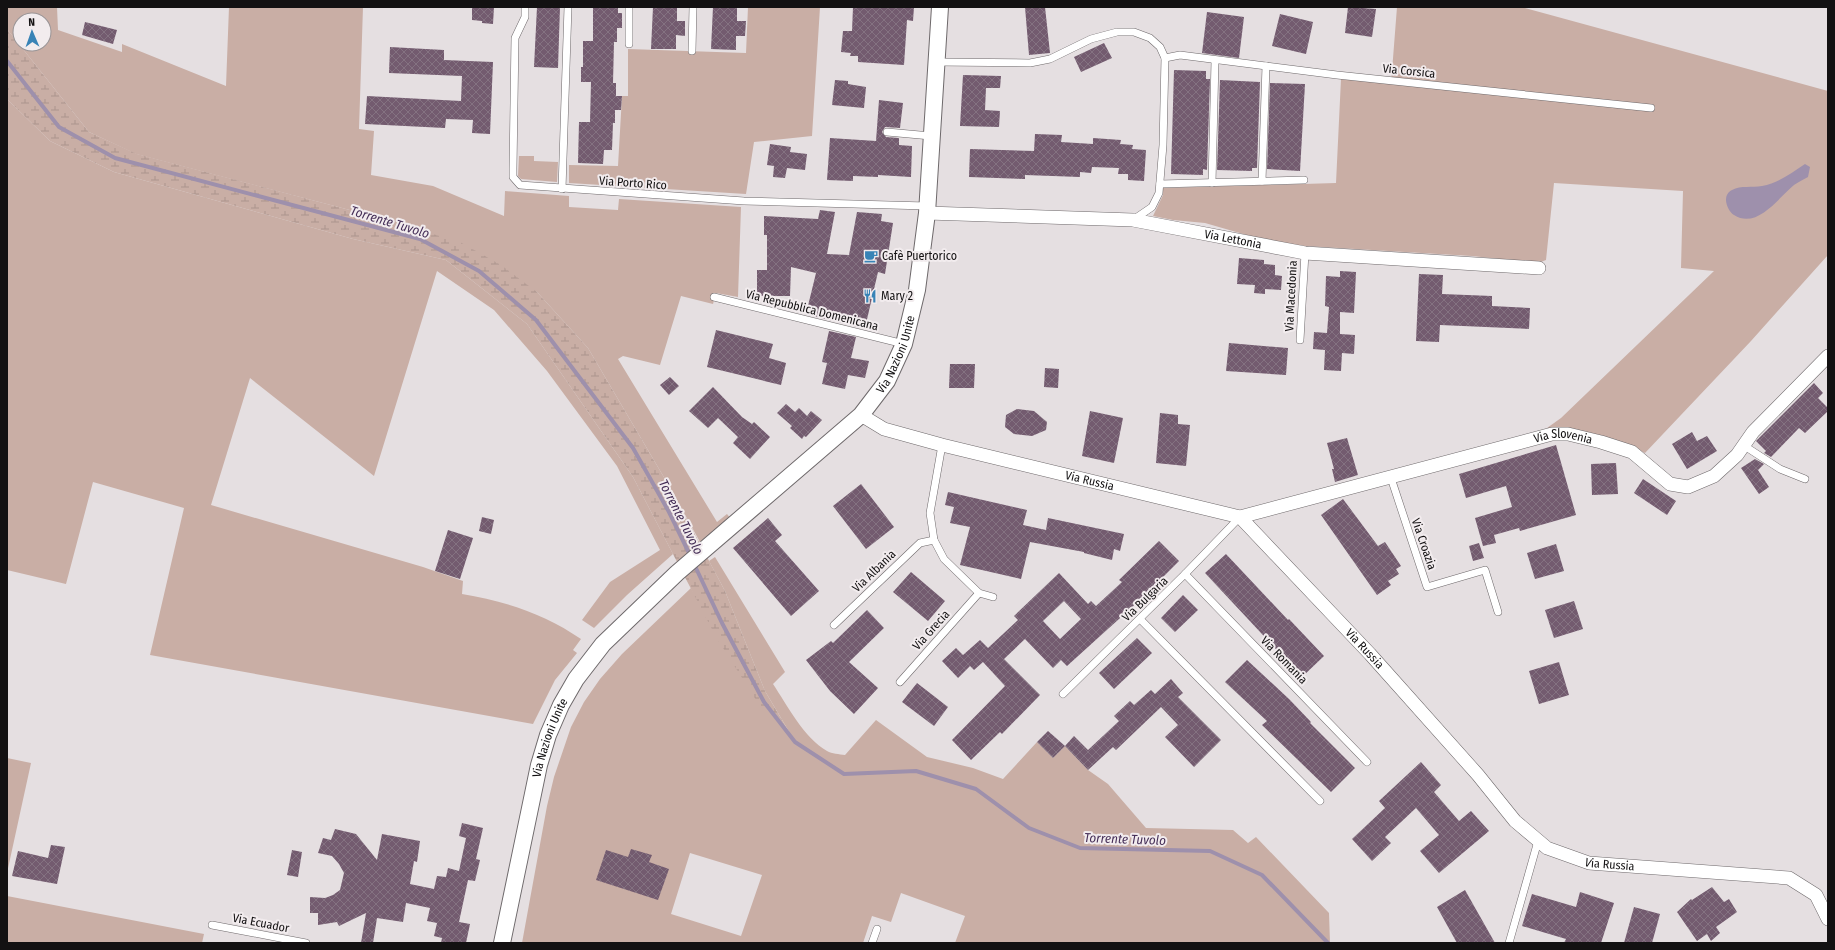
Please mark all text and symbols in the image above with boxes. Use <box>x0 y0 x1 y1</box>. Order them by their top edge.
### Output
north arrow <box>12 12 52 52</box>
text: N <box>28 16 35 29</box>
street label: Via Corsica <box>1382 61 1436 81</box>
street label: Via Porto Rico <box>599 174 667 192</box>
water label: Torrente Tuvolo <box>349 203 431 241</box>
street label: Via Lettonia <box>1203 227 1263 252</box>
cafe icon: Cafè Puertorico <box>863 248 879 264</box>
place label: Cafè Puertorico <box>882 249 957 263</box>
street label: Via Macedonia <box>1282 260 1300 332</box>
street label: Via Repubblica Domenicana <box>744 287 880 333</box>
restaurant icon: Mary 2 <box>862 288 878 304</box>
place label: Mary 2 <box>881 289 913 303</box>
street label: Via Nazioni Unite <box>873 314 918 396</box>
street label: Via Slovenia <box>1532 427 1594 447</box>
street label: Via Russia <box>1064 468 1116 493</box>
water label: Torrente Tuvolo <box>656 477 706 557</box>
street label: Via Croazia <box>1409 517 1439 572</box>
street label: Via Albania <box>849 547 899 595</box>
street label: Via Bulgaria <box>1119 574 1171 624</box>
street label: Via Grecia <box>910 607 953 653</box>
street label: Via Russia <box>1343 626 1387 672</box>
street label: Via Romania <box>1258 633 1310 687</box>
street label: Via Nazioni Unite <box>530 695 571 779</box>
water label: Torrente Tuvolo <box>1084 830 1166 848</box>
street label: Via Russia <box>1583 855 1635 873</box>
street label: Via Ecuador <box>232 911 291 935</box>

